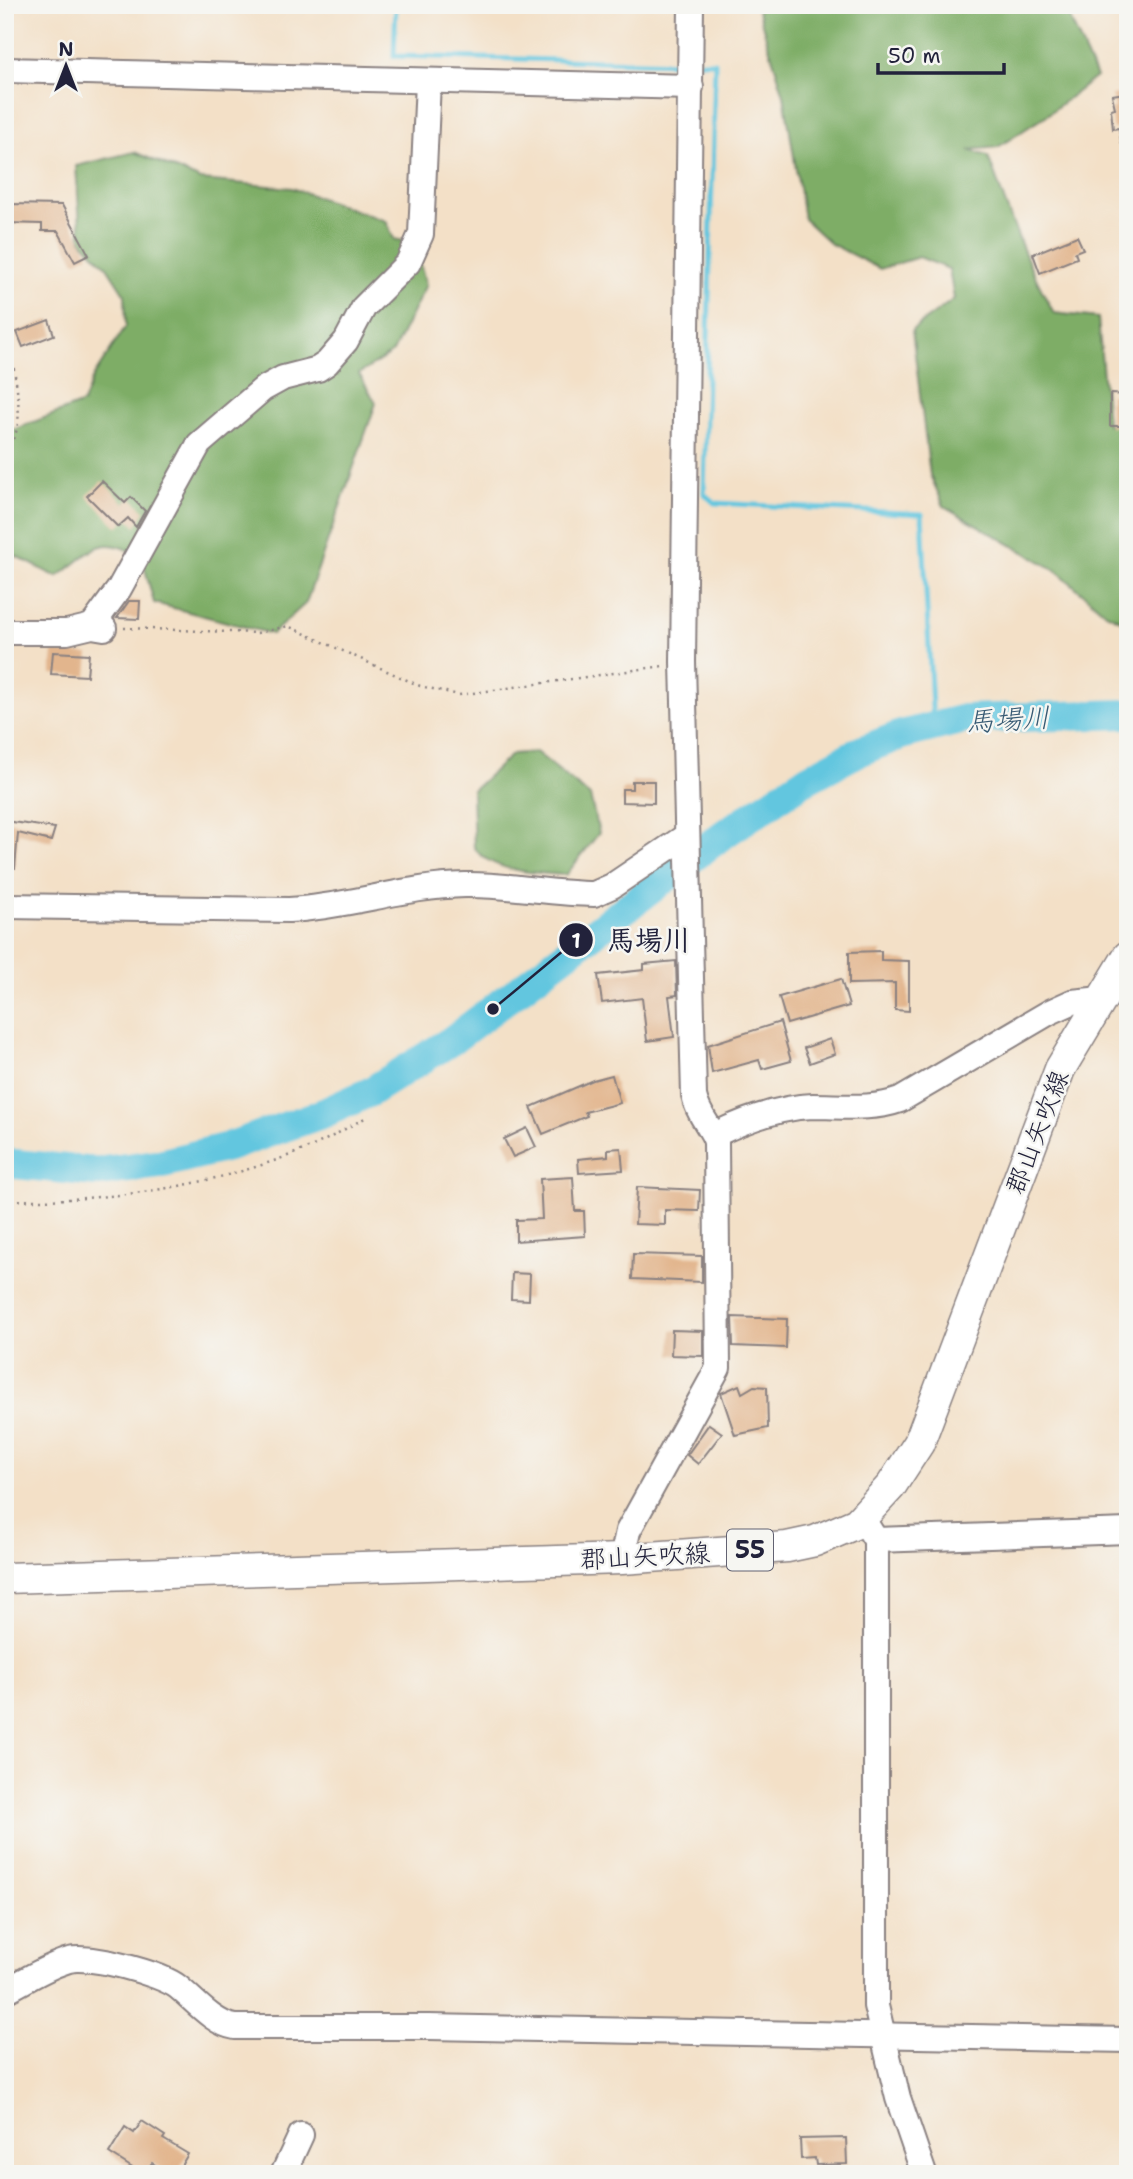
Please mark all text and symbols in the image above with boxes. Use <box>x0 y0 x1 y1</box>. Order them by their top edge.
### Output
north arrow <box>32 32 102 102</box>
scale bar <box>878 32 1004 76</box>
text: N <box>58 37 74 62</box>
text: 50 m <box>888 42 941 70</box>
water label: 馬場川 <box>965 698 1051 740</box>
callout: 馬場川 <box>558 916 705 965</box>
text: 馬場川 <box>607 921 691 959</box>
text: 1 <box>571 927 581 955</box>
street label: 郡山矢吹線 <box>997 1065 1076 1199</box>
road number: 55 <box>727 1530 773 1570</box>
street label: 郡山矢吹線 <box>579 1535 711 1576</box>

